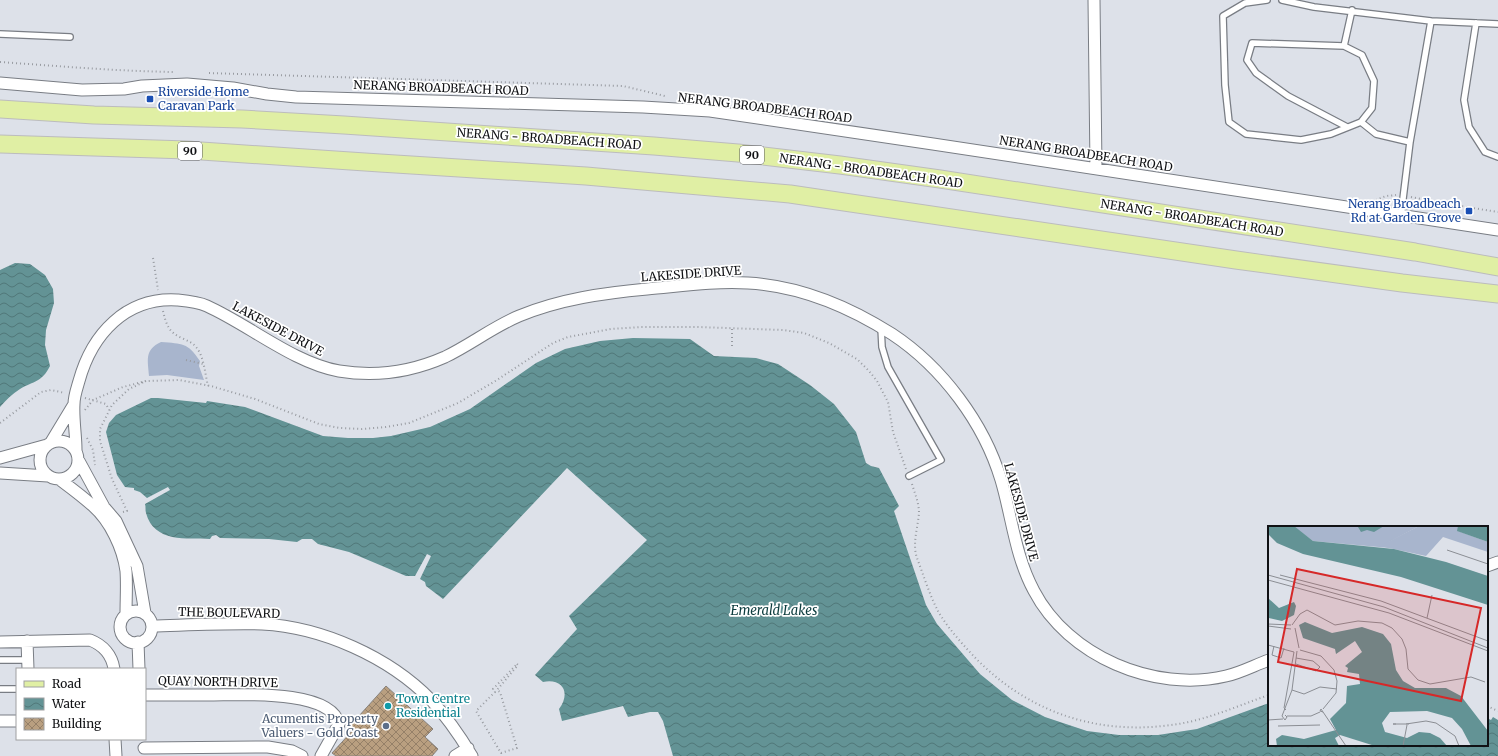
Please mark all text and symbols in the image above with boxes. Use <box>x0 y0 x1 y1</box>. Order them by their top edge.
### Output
street label: NERANG BROADBEACH ROAD <box>353 77 529 98</box>
place label: Riverside Home Caravan Park <box>158 84 249 113</box>
street label: NERANG BROADBEACH ROAD <box>677 89 853 126</box>
marker: Riverside Home Caravan Park <box>145 94 155 104</box>
street label: NERANG - BROADBEACH ROAD <box>456 125 642 152</box>
street label: NERANG BROADBEACH ROAD <box>998 132 1174 175</box>
road number: 90 <box>178 142 202 160</box>
road number: 90 <box>740 146 764 164</box>
street label: NERANG - BROADBEACH ROAD <box>778 150 964 191</box>
street label: NERANG - BROADBEACH ROAD <box>1100 196 1285 239</box>
place label: Nerang Broadbeach Rd at Garden Grove <box>1348 196 1461 225</box>
marker: Nerang Broadbeach Rd at Garden Grove <box>1464 206 1474 216</box>
street label: LAKESIDE DRIVE <box>640 262 742 285</box>
street label: LAKESIDE DRIVE <box>230 298 327 359</box>
street label: LAKESIDE DRIVE <box>1001 461 1042 563</box>
inset map <box>1268 526 1488 746</box>
water label: Emerald Lakes <box>731 602 818 619</box>
street label: THE BOULEVARD <box>178 604 280 621</box>
legend <box>16 668 146 740</box>
street label: QUAY NORTH DRIVE <box>158 673 278 690</box>
text: Road <box>52 676 81 691</box>
place label: Town Centre Residential <box>396 691 470 720</box>
text: Water <box>51 696 87 711</box>
marker: Town Centre Residential <box>383 701 393 711</box>
place label: Acumentis Property Valuers - Gold Coast <box>260 711 378 740</box>
text: Building <box>52 716 102 731</box>
marker: Acumentis Property Valuers - Gold Coast <box>381 721 391 731</box>

